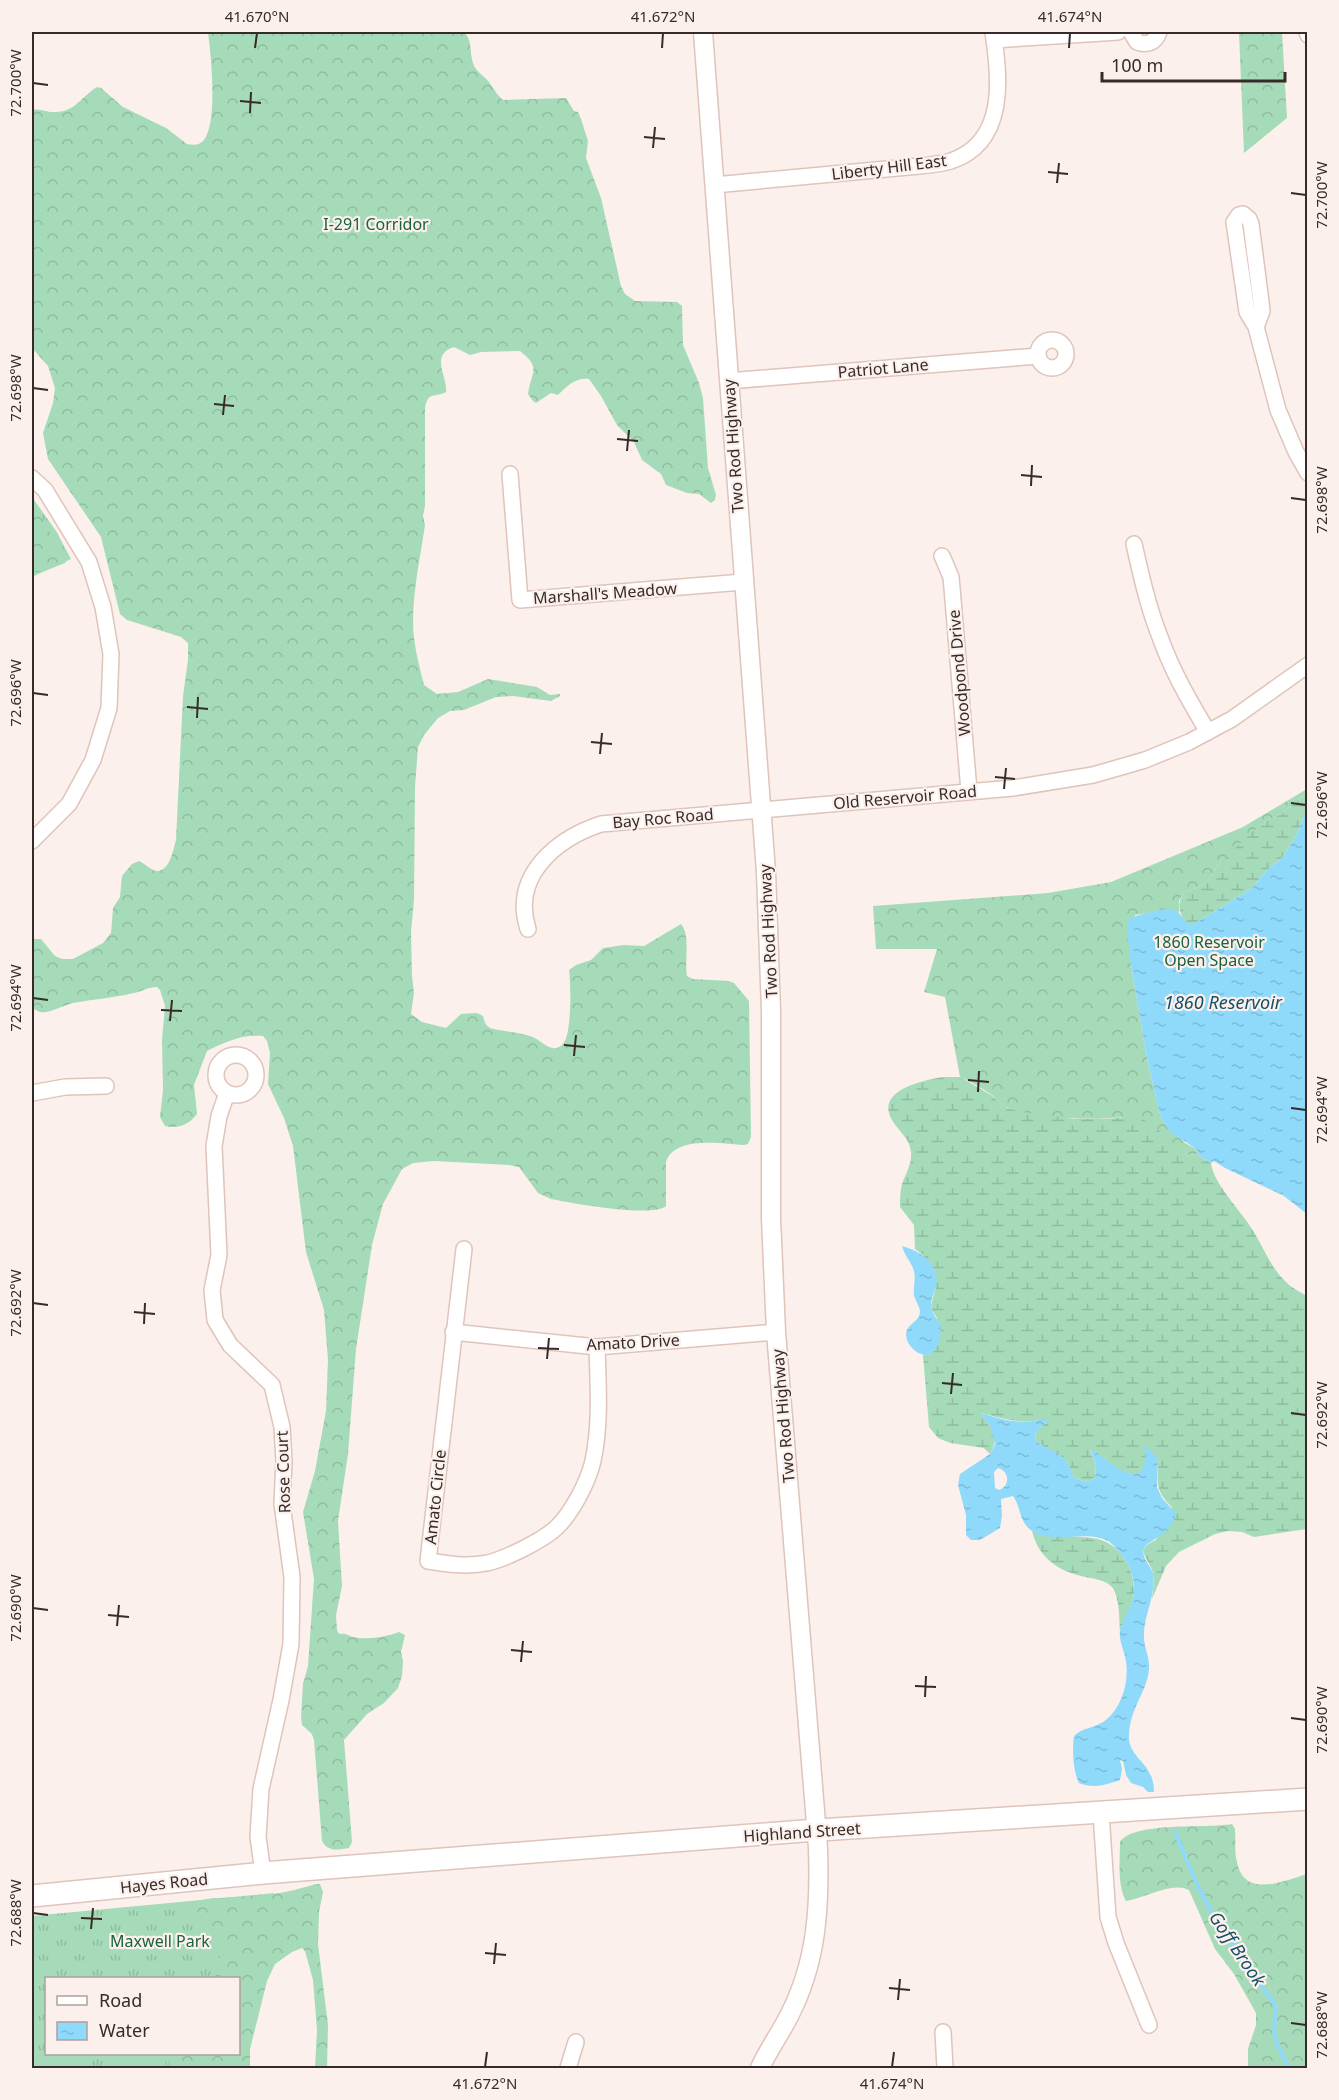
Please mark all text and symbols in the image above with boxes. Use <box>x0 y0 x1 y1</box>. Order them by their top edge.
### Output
text: 41.670°N <box>225 6 289 26</box>
text: 41.672°N <box>631 6 695 26</box>
text: 41.674°N <box>1038 6 1102 26</box>
scale bar <box>1102 45 1285 83</box>
text: 72.700°W <box>5 49 25 117</box>
text: 100 m <box>1111 53 1163 77</box>
street label: Liberty Hill East <box>830 149 948 185</box>
text: 72.700°W <box>1311 161 1331 229</box>
park label: I-291 Corridor <box>323 213 429 235</box>
street label: Patriot Lane <box>837 353 929 383</box>
text: 72.698°W <box>5 354 25 422</box>
street label: Two Rod Highway <box>717 378 749 514</box>
text: 72.698°W <box>1311 466 1331 534</box>
street label: Marshall's Meadow <box>532 577 678 609</box>
street label: Woodpond Drive <box>943 609 975 737</box>
text: 72.696°W <box>5 659 25 727</box>
text: 72.696°W <box>1311 771 1331 839</box>
street label: Old Reservoir Road <box>832 780 978 814</box>
street label: Bay Roc Road <box>611 803 715 833</box>
street label: Two Rod Highway <box>753 863 782 999</box>
park label: 1860 Reservoir Open Space <box>1153 931 1265 971</box>
text: 72.694°W <box>5 964 25 1032</box>
water label: 1860 Reservoir <box>1164 990 1283 1014</box>
text: 72.694°W <box>1311 1076 1331 1144</box>
text: 72.692°W <box>5 1269 25 1337</box>
street label: Amato Drive <box>586 1329 680 1355</box>
street label: Two Rod Highway <box>766 1347 800 1484</box>
text: 72.692°W <box>1311 1381 1331 1449</box>
street label: Rose Court <box>271 1430 295 1514</box>
street label: Amato Circle <box>419 1449 451 1545</box>
text: 72.690°W <box>5 1574 25 1642</box>
text: 72.690°W <box>1311 1686 1331 1754</box>
street label: Highland Street <box>743 1817 862 1847</box>
street label: Hayes Road <box>119 1867 209 1899</box>
text: 72.688°W <box>5 1879 25 1947</box>
water label: Goff Brook <box>1204 1906 1272 1991</box>
park label: Maxwell Park <box>110 1930 210 1952</box>
legend <box>45 1977 240 2055</box>
text: Road <box>99 1988 142 2012</box>
text: 72.688°W <box>1311 1991 1331 2059</box>
text: Water <box>99 2018 150 2042</box>
text: 41.672°N <box>453 2073 517 2093</box>
text: 41.674°N <box>860 2073 924 2093</box>

